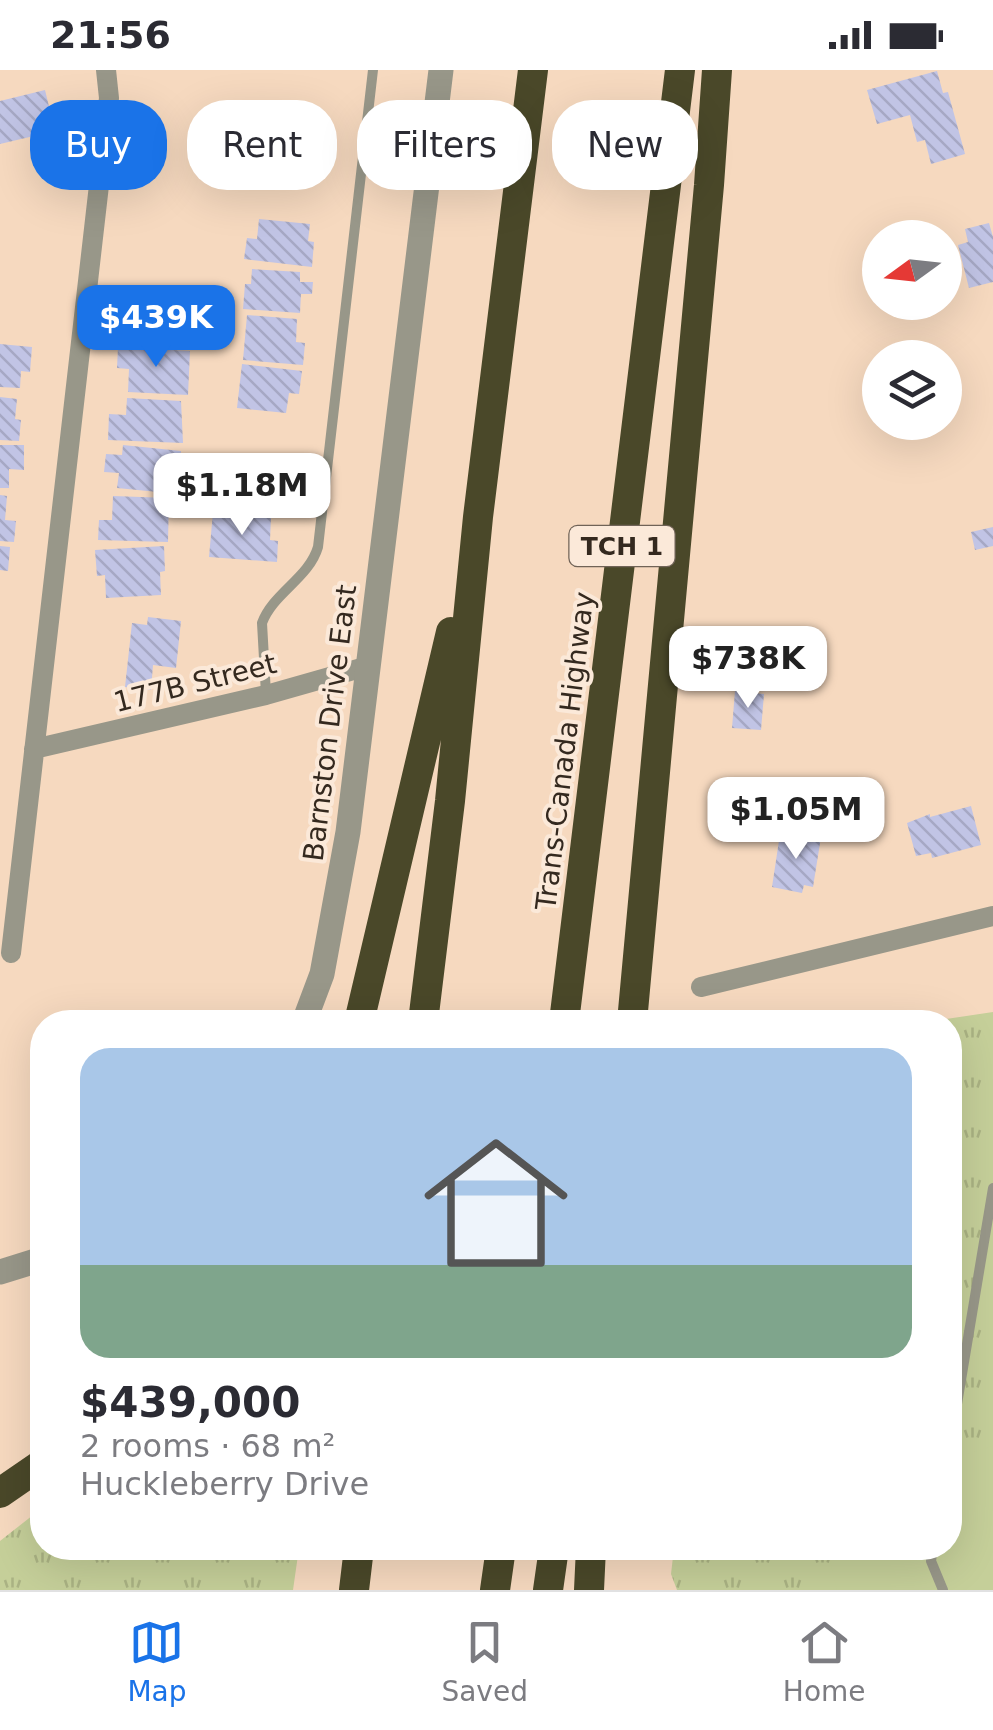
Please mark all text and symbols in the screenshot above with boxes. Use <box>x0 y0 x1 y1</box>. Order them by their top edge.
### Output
text: 21:56 <box>50 13 171 57</box>
chip: Buy <box>30 100 167 190</box>
chip: Rent <box>187 100 337 190</box>
chip: Filters <box>357 100 532 190</box>
chip: New <box>552 100 698 190</box>
north arrow <box>862 220 962 320</box>
map controls <box>862 220 962 440</box>
pin: $439K <box>86 285 226 370</box>
text: $439K <box>99 298 213 336</box>
button: layers <box>862 340 962 440</box>
pin: $1.18M <box>161 453 323 538</box>
text: $1.18M <box>175 466 309 504</box>
road number: TCH 1 <box>570 526 674 566</box>
street label: Barnston Drive East <box>297 583 363 863</box>
street label: Trans-Canada Highway <box>529 590 601 913</box>
pin: $738K <box>678 626 818 711</box>
text: $738K <box>691 639 805 677</box>
street label: 177B Street <box>110 647 280 719</box>
pin: $1.05M <box>715 777 877 862</box>
text: $1.05M <box>729 790 863 828</box>
icon: home <box>406 1113 586 1293</box>
text: $439,000 <box>80 1378 301 1427</box>
text: 2 rooms · 68 m² <box>80 1427 335 1465</box>
text: Huckleberry Drive <box>80 1465 369 1503</box>
tab: Map <box>127 1615 187 1708</box>
tab: Saved <box>441 1615 528 1708</box>
tab: Home <box>783 1615 866 1708</box>

